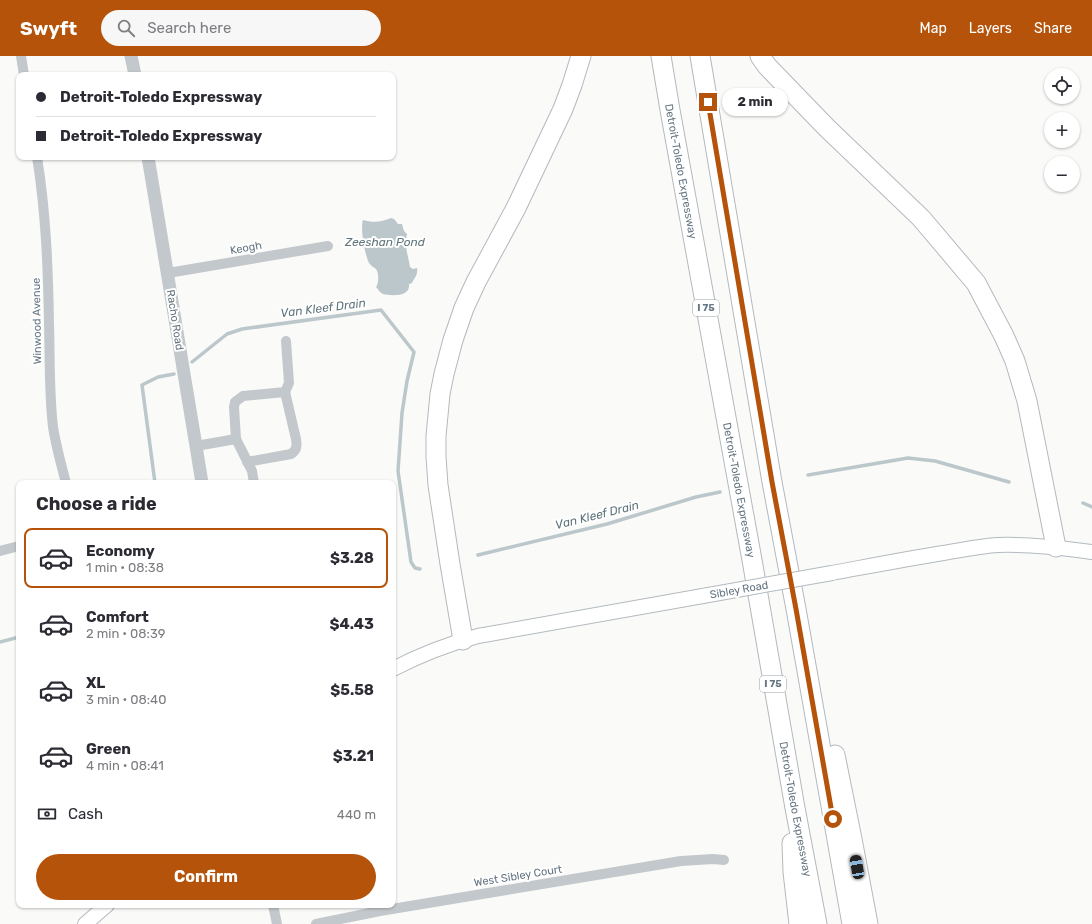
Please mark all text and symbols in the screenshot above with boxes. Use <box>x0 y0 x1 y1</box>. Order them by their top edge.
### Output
search box <box>101 10 381 46</box>
text: Swyft <box>20 17 77 40</box>
icon: search <box>115 17 137 39</box>
text: Search here <box>147 19 231 37</box>
text: Map <box>920 20 947 37</box>
text: Layers <box>969 20 1012 37</box>
text: Share <box>1034 20 1072 37</box>
map controls <box>1044 68 1080 192</box>
button: locate <box>1044 68 1080 104</box>
text: Detroit-Toledo Expressway <box>60 88 262 106</box>
callout: 2 min <box>722 88 788 116</box>
route end <box>699 93 717 111</box>
text: 2 min <box>737 94 773 109</box>
street label: Detroit-Toledo Expressway <box>663 103 700 240</box>
button: + <box>1044 112 1080 148</box>
text: Detroit-Toledo Expressway <box>60 127 262 145</box>
button: − <box>1044 156 1080 192</box>
water label: Zeeshan Pond <box>344 235 426 249</box>
street label: Keogh <box>229 239 263 257</box>
street label: Winwood Avenue <box>30 277 44 365</box>
street label: Racho Road <box>164 289 186 351</box>
water label: Van Kleef Drain <box>280 296 366 320</box>
road number: I 75 <box>693 300 719 316</box>
street label: Detroit-Toledo Expressway <box>721 421 758 559</box>
text: Choose a ride <box>36 493 157 515</box>
water label: Van Kleef Drain <box>554 498 640 532</box>
icon: car <box>38 540 74 576</box>
text: Economy <box>86 542 155 560</box>
text: $3.28 <box>330 549 374 567</box>
text: 1 min · 08:38 <box>86 560 164 575</box>
street label: Sibley Road <box>709 578 769 602</box>
icon: car <box>38 606 74 642</box>
text: Comfort <box>86 608 149 626</box>
text: $4.43 <box>330 615 374 633</box>
text: 2 min · 08:39 <box>86 626 165 641</box>
icon: car <box>38 672 74 708</box>
text: XL <box>86 674 105 692</box>
road number: I 75 <box>760 676 786 692</box>
text: $5.58 <box>330 681 374 699</box>
text: 3 min · 08:40 <box>86 692 166 707</box>
icon: car <box>38 738 74 774</box>
text: Green <box>86 740 131 758</box>
street label: Detroit-Toledo Expressway <box>777 740 814 878</box>
text: $3.21 <box>333 747 374 765</box>
text: 4 min · 08:41 <box>86 758 164 773</box>
icon: cash <box>36 803 58 825</box>
text: Cash <box>68 805 103 823</box>
text: 440 m <box>337 807 376 822</box>
route start <box>824 810 842 828</box>
button: Confirm <box>36 854 376 900</box>
car <box>849 854 865 880</box>
street label: West Sibley Court <box>473 862 564 889</box>

